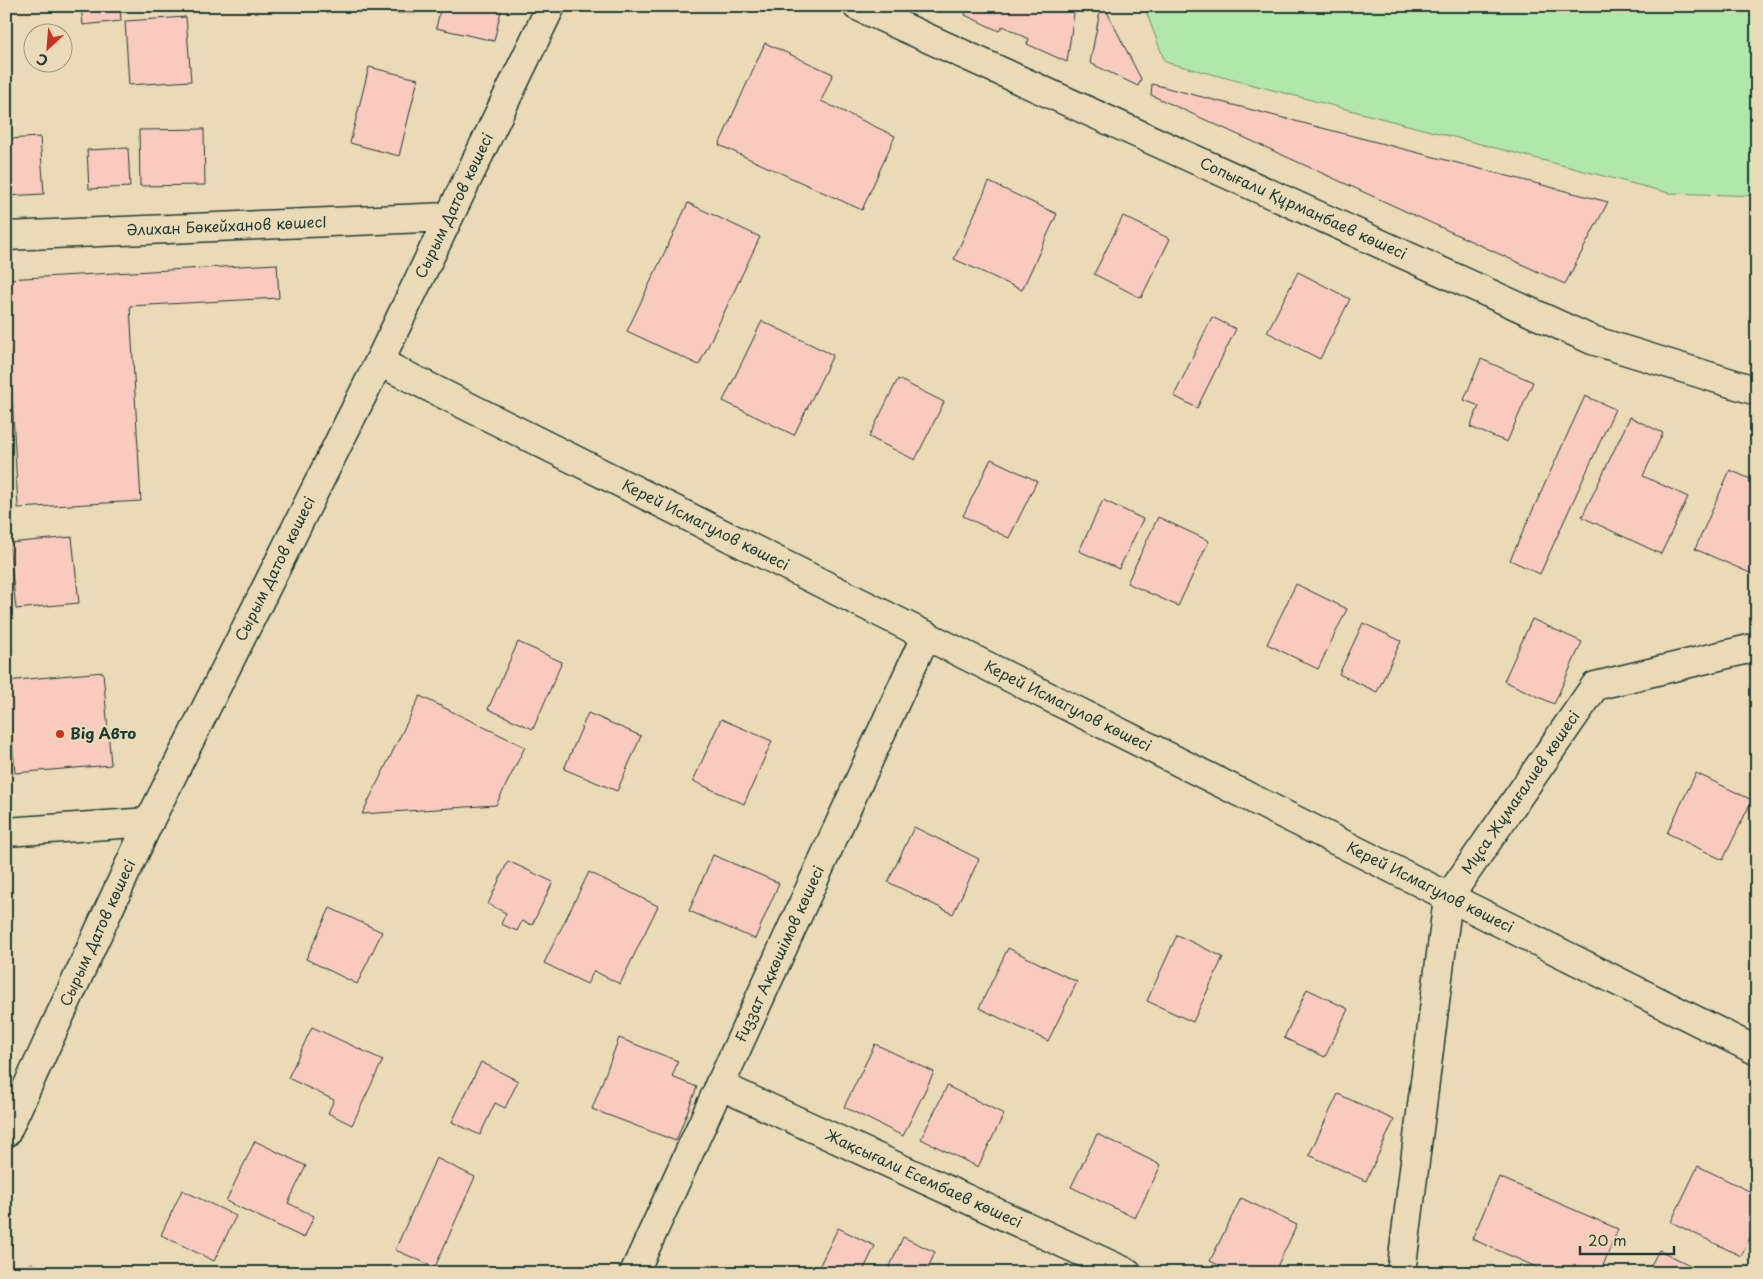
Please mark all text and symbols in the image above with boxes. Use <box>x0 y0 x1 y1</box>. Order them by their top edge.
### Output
north arrow <box>22 22 72 72</box>
text: С <box>33 48 51 72</box>
street label: Сырым Датов көшесі <box>408 129 498 282</box>
street label: Сопығали Құрманбаев көшесі <box>1197 150 1411 264</box>
street label: Әлихан Бөкейханов көшесI <box>126 209 327 241</box>
street label: Керей Исмагулов көшесі <box>619 472 794 575</box>
street label: Сырым Датов көшесі <box>228 492 320 645</box>
street label: Керей Исмагулов көшесі <box>981 653 1156 757</box>
street label: Мұса Жұмағалиев көшесі <box>1455 706 1585 878</box>
place label: Big Авто <box>70 721 136 744</box>
marker: Big Авто <box>54 728 66 740</box>
street label: Керей Исмагулов көшесі <box>1343 835 1518 938</box>
street label: Сырым Датов көшесі <box>53 855 140 1010</box>
street label: Ғиззат Ақкөшімов көшесi <box>728 861 829 1045</box>
street label: Жақсығали Есембаев көшесi <box>822 1122 1026 1233</box>
scale bar <box>1580 1224 1674 1256</box>
text: 20 m <box>1588 1228 1627 1251</box>

